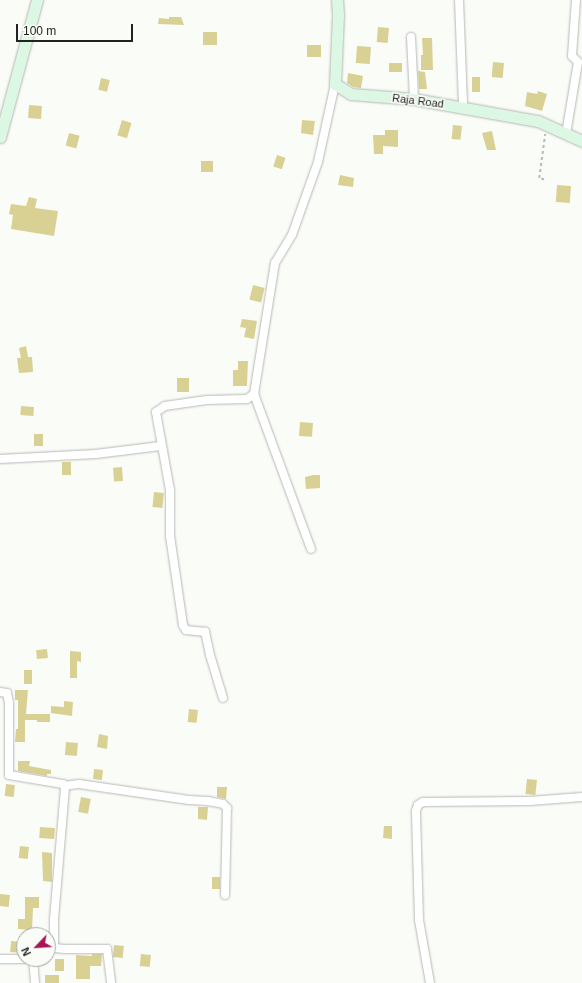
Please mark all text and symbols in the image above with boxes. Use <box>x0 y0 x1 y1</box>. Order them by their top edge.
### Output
scale bar <box>18 16 135 42</box>
text: 100 m <box>23 24 56 38</box>
street label: Raja Road <box>391 91 445 111</box>
north arrow <box>16 927 56 967</box>
text: N <box>19 946 33 958</box>

